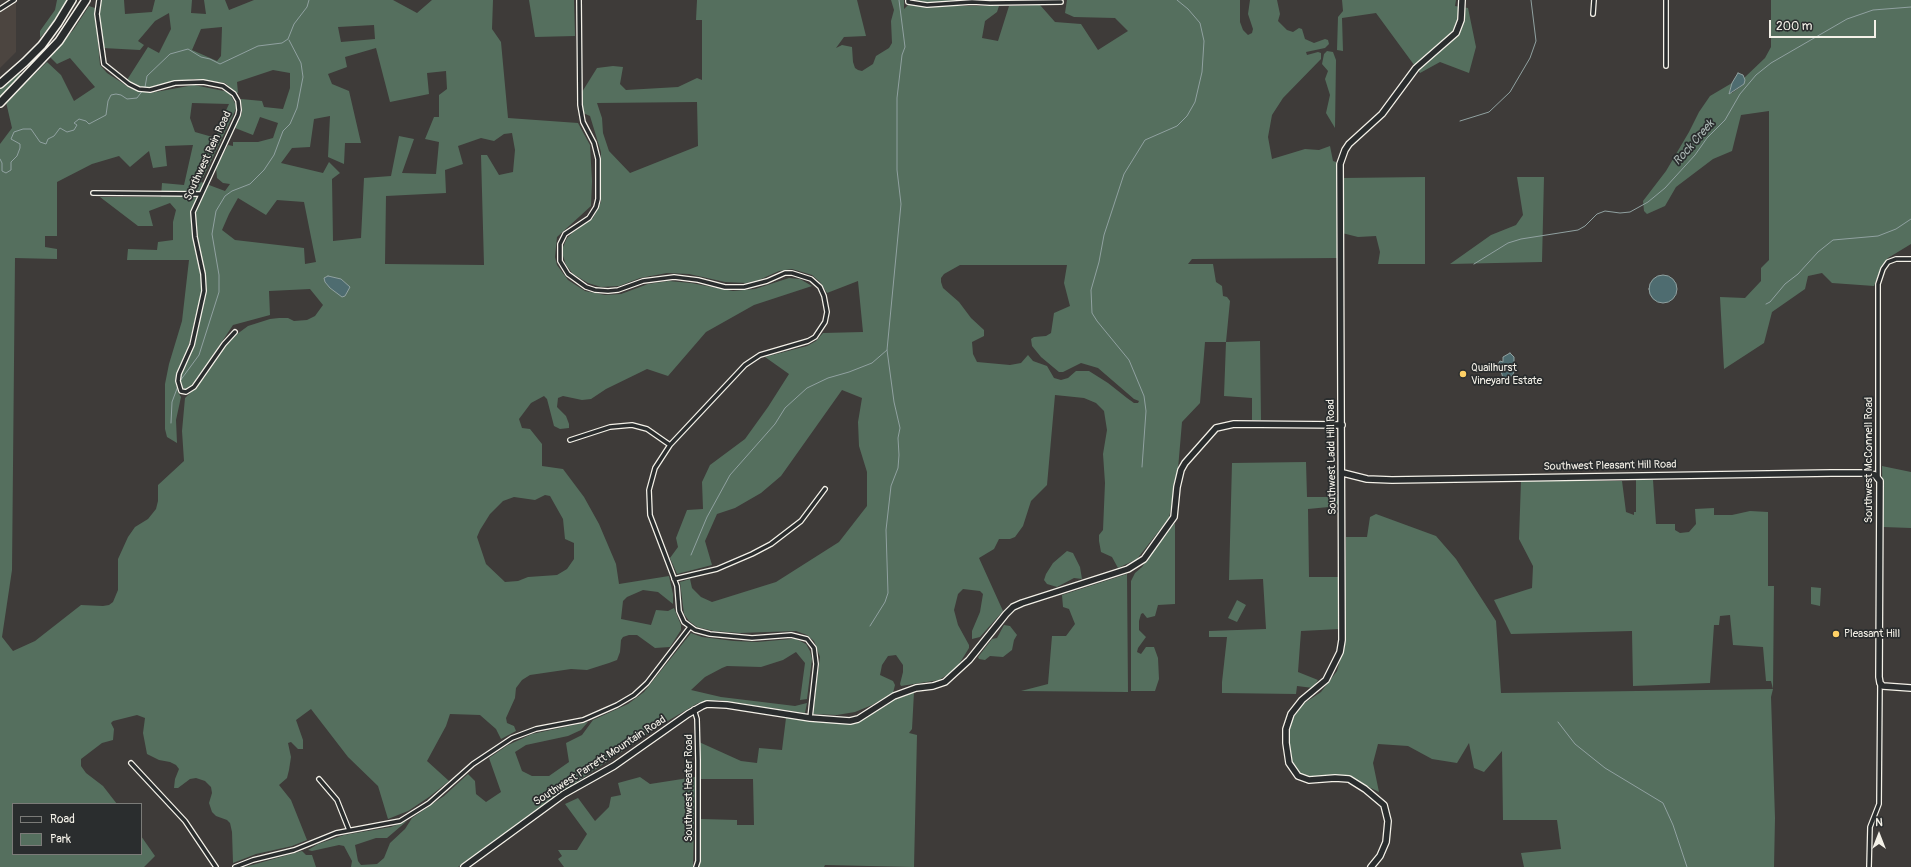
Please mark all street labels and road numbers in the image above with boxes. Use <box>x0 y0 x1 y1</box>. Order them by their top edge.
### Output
street label: Southwest Rein Road <box>182 109 234 203</box>
street label: Southwest McConnell Road <box>1862 397 1876 523</box>
street label: Southwest Ladd Hill Road <box>1324 399 1340 515</box>
street label: Southwest Pleasant Hill Road <box>1543 458 1677 474</box>
street label: Southwest Parrett Mountain Road <box>531 713 669 809</box>
street label: Southwest Heater Road <box>682 734 696 842</box>

